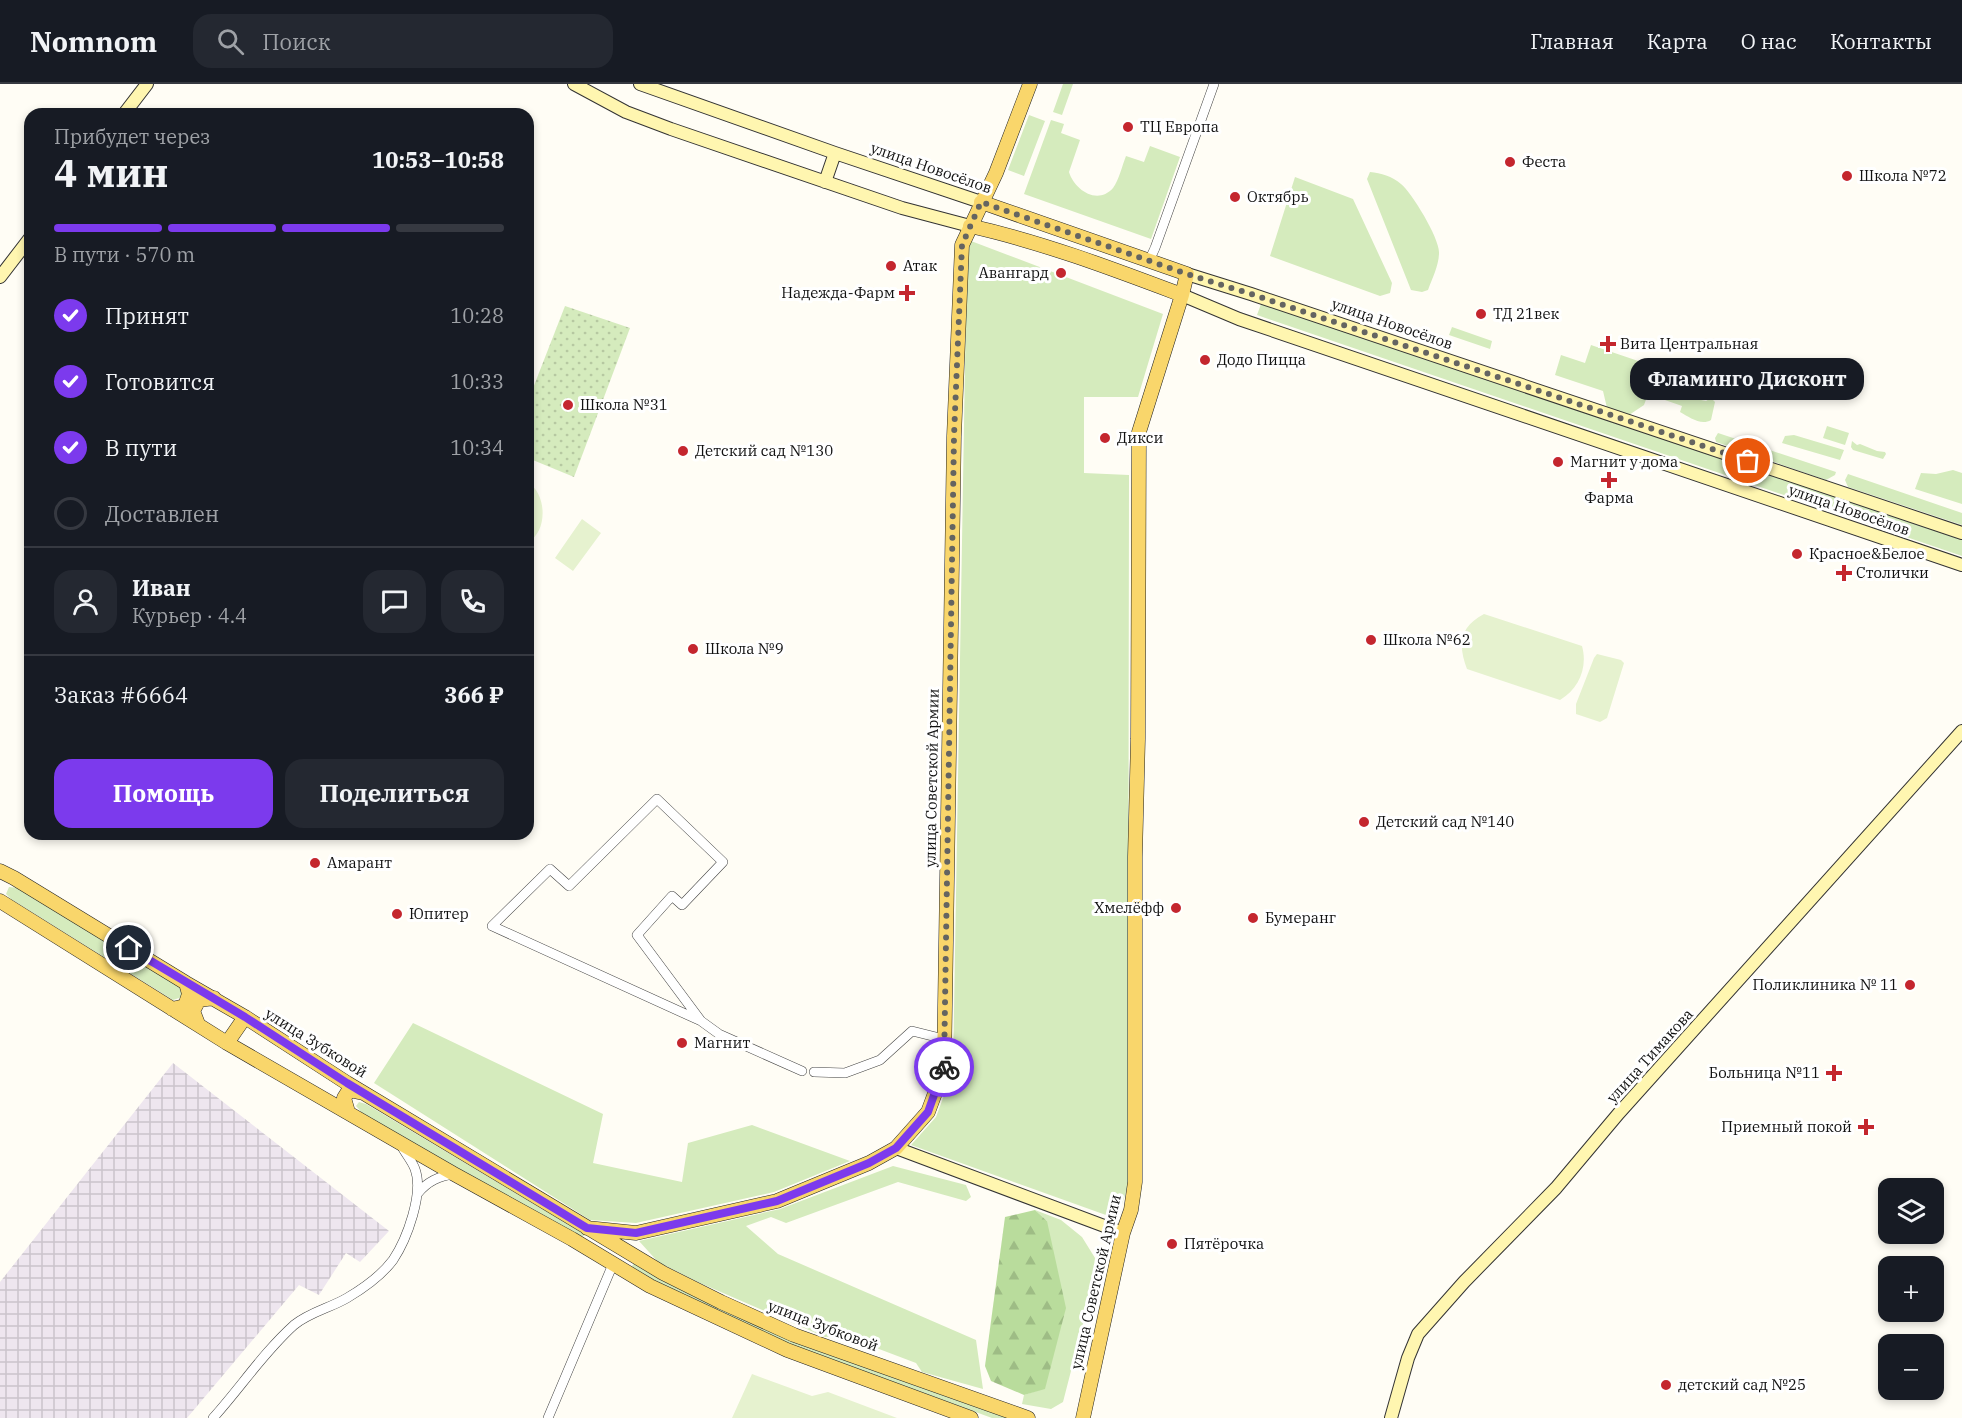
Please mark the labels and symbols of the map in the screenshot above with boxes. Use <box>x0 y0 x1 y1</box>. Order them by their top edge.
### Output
place label: ТЦ Европа <box>1140 117 1219 136</box>
marker: ТЦ Европа <box>1121 120 1135 134</box>
street label: улица Новосёлов <box>868 138 994 197</box>
place label: Феста <box>1522 152 1566 171</box>
marker: Феста <box>1503 155 1517 169</box>
place label: Школа №72 <box>1859 166 1947 185</box>
marker: Школа №72 <box>1840 169 1854 183</box>
place label: Октябрь <box>1247 187 1309 206</box>
marker: Октябрь <box>1228 190 1242 204</box>
place label: Атак <box>903 256 938 275</box>
marker: Атак <box>884 259 898 273</box>
place label: Авангард <box>979 263 1049 282</box>
marker: Авангард <box>1054 266 1068 280</box>
place label: Надежда-Фарм <box>781 283 895 302</box>
marker: Надежда-Фарм <box>900 286 914 300</box>
street label: улица Новосёлов <box>1329 294 1455 353</box>
place label: ТД 21век <box>1493 304 1560 323</box>
marker: ТД 21век <box>1474 307 1488 321</box>
place label: Вита Центральная <box>1620 334 1758 353</box>
marker: Вита Центральная <box>1601 337 1615 351</box>
place label: Додо Пицца <box>1217 350 1306 369</box>
marker: Додо Пицца <box>1198 353 1212 367</box>
callout: Фламинго Дисконт <box>1631 359 1865 401</box>
place label: Школа №31 <box>580 395 668 414</box>
marker: Школа №31 <box>561 398 575 412</box>
place label: Дикси <box>1117 428 1164 447</box>
marker: Дикси <box>1098 431 1112 445</box>
pin <box>1722 435 1773 486</box>
place label: Детский сад №130 <box>695 441 833 460</box>
marker: Детский сад №130 <box>676 444 690 458</box>
place label: Магнит у дома <box>1570 452 1678 471</box>
marker: Магнит у дома <box>1551 455 1565 469</box>
marker: Фарма <box>1602 473 1616 487</box>
street label: улица Новосёлов <box>1786 480 1912 539</box>
place label: Фарма <box>1584 488 1634 507</box>
place label: Красное&Белое <box>1809 544 1925 563</box>
marker: Красное&Белое <box>1790 547 1804 561</box>
place label: Столички <box>1856 563 1929 582</box>
marker: Столички <box>1837 566 1851 580</box>
place label: Школа №62 <box>1383 630 1471 649</box>
marker: Школа №62 <box>1364 633 1378 647</box>
place label: Школа №9 <box>705 639 784 658</box>
marker: Школа №9 <box>686 642 700 656</box>
street label: улица Советской Армии <box>920 688 943 868</box>
place label: Детский сад №140 <box>1376 812 1514 831</box>
marker: Детский сад №140 <box>1357 815 1371 829</box>
place label: Амарант <box>327 853 392 872</box>
marker: Амарант <box>308 856 322 870</box>
place label: Хмелёфф <box>1094 898 1164 917</box>
marker: Хмелёфф <box>1169 901 1183 915</box>
place label: Юпитер <box>409 904 469 923</box>
marker: Юпитер <box>390 907 404 921</box>
place label: Бумеранг <box>1265 908 1336 927</box>
marker: Бумеранг <box>1246 911 1260 925</box>
pin <box>103 922 154 973</box>
place label: Поликлиника № 11 <box>1752 975 1898 994</box>
marker: Поликлиника № 11 <box>1903 978 1917 992</box>
street label: улица Зубковой <box>262 1004 371 1082</box>
street label: улица Тимакова <box>1602 1005 1697 1107</box>
place label: Магнит <box>694 1033 750 1052</box>
marker: Магнит <box>675 1036 689 1050</box>
courier <box>914 1037 974 1097</box>
place label: Больница №11 <box>1709 1063 1820 1082</box>
marker: Больница №11 <box>1825 1064 1843 1082</box>
place label: Приемный покой <box>1721 1117 1852 1136</box>
marker: Приемный покой <box>1857 1118 1875 1136</box>
street label: улица Советской Армии <box>1066 1192 1125 1371</box>
place label: Пятёрочка <box>1184 1234 1264 1253</box>
marker: Пятёрочка <box>1165 1237 1179 1251</box>
street label: улица Зубковой <box>765 1296 881 1355</box>
place label: детский сад №25 <box>1678 1375 1806 1394</box>
marker: детский сад №25 <box>1659 1378 1673 1392</box>

